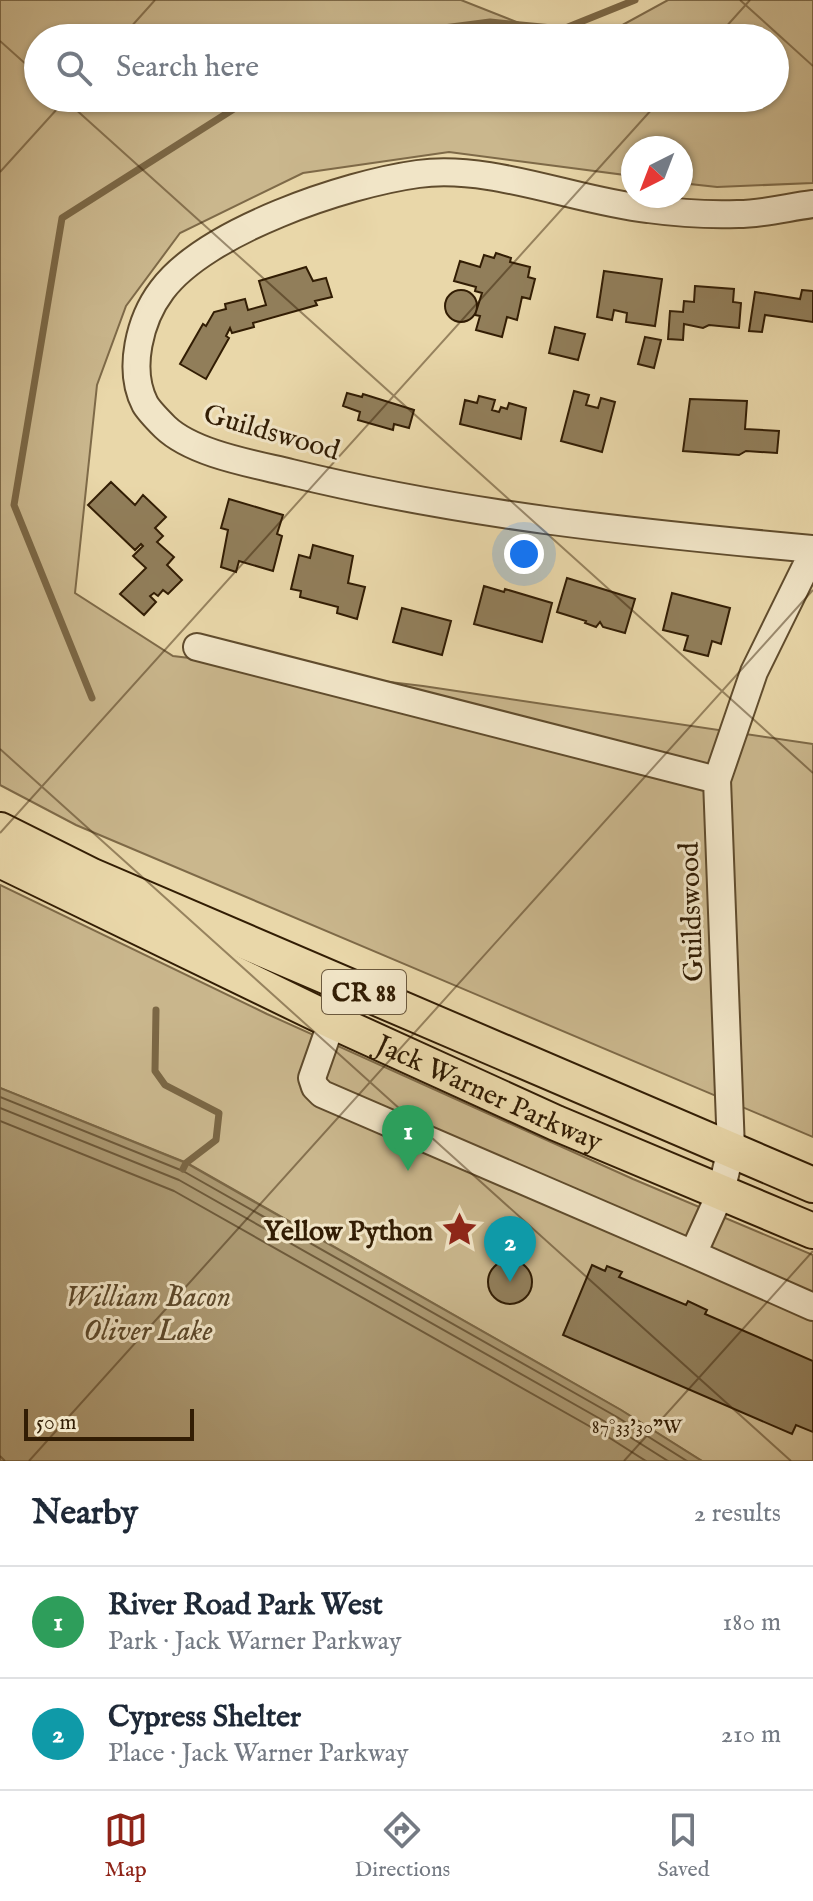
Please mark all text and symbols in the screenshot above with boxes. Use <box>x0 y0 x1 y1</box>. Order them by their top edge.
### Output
search box <box>24 24 789 112</box>
icon: search <box>52 46 96 90</box>
text: Search here <box>116 49 259 87</box>
north arrow <box>621 136 693 208</box>
street label: Guildswood <box>199 397 343 470</box>
your location <box>504 534 544 574</box>
street label: Guildswood <box>673 841 712 982</box>
road number: CR 88 <box>322 970 406 1014</box>
street label: Jack Warner Parkway <box>367 1027 607 1161</box>
pin: 1 <box>382 1105 434 1171</box>
place icon: Yellow Python <box>440 1211 478 1249</box>
place label: Yellow Python <box>264 1215 433 1250</box>
pin: 2 <box>484 1216 536 1282</box>
water label: William Bacon Oliver Lake <box>65 1279 231 1351</box>
scale bar <box>24 1405 194 1441</box>
text: 50 m <box>36 1409 77 1437</box>
text: 87°33'30"W <box>592 1415 683 1440</box>
text: Nearby <box>32 1492 138 1535</box>
text: 2 results <box>694 1497 781 1530</box>
text: River Road Park West <box>108 1587 383 1625</box>
text: 1 <box>53 1606 63 1639</box>
text: 180 m <box>723 1606 781 1639</box>
text: Park · Jack Warner Parkway <box>108 1625 402 1658</box>
text: Cypress Shelter <box>108 1699 301 1737</box>
text: 2 <box>52 1718 64 1751</box>
text: 210 m <box>721 1718 781 1751</box>
text: Place · Jack Warner Parkway <box>108 1737 409 1770</box>
tab: Map <box>104 1808 148 1884</box>
tab: Directions <box>355 1808 450 1884</box>
tab: Saved <box>657 1808 709 1884</box>

